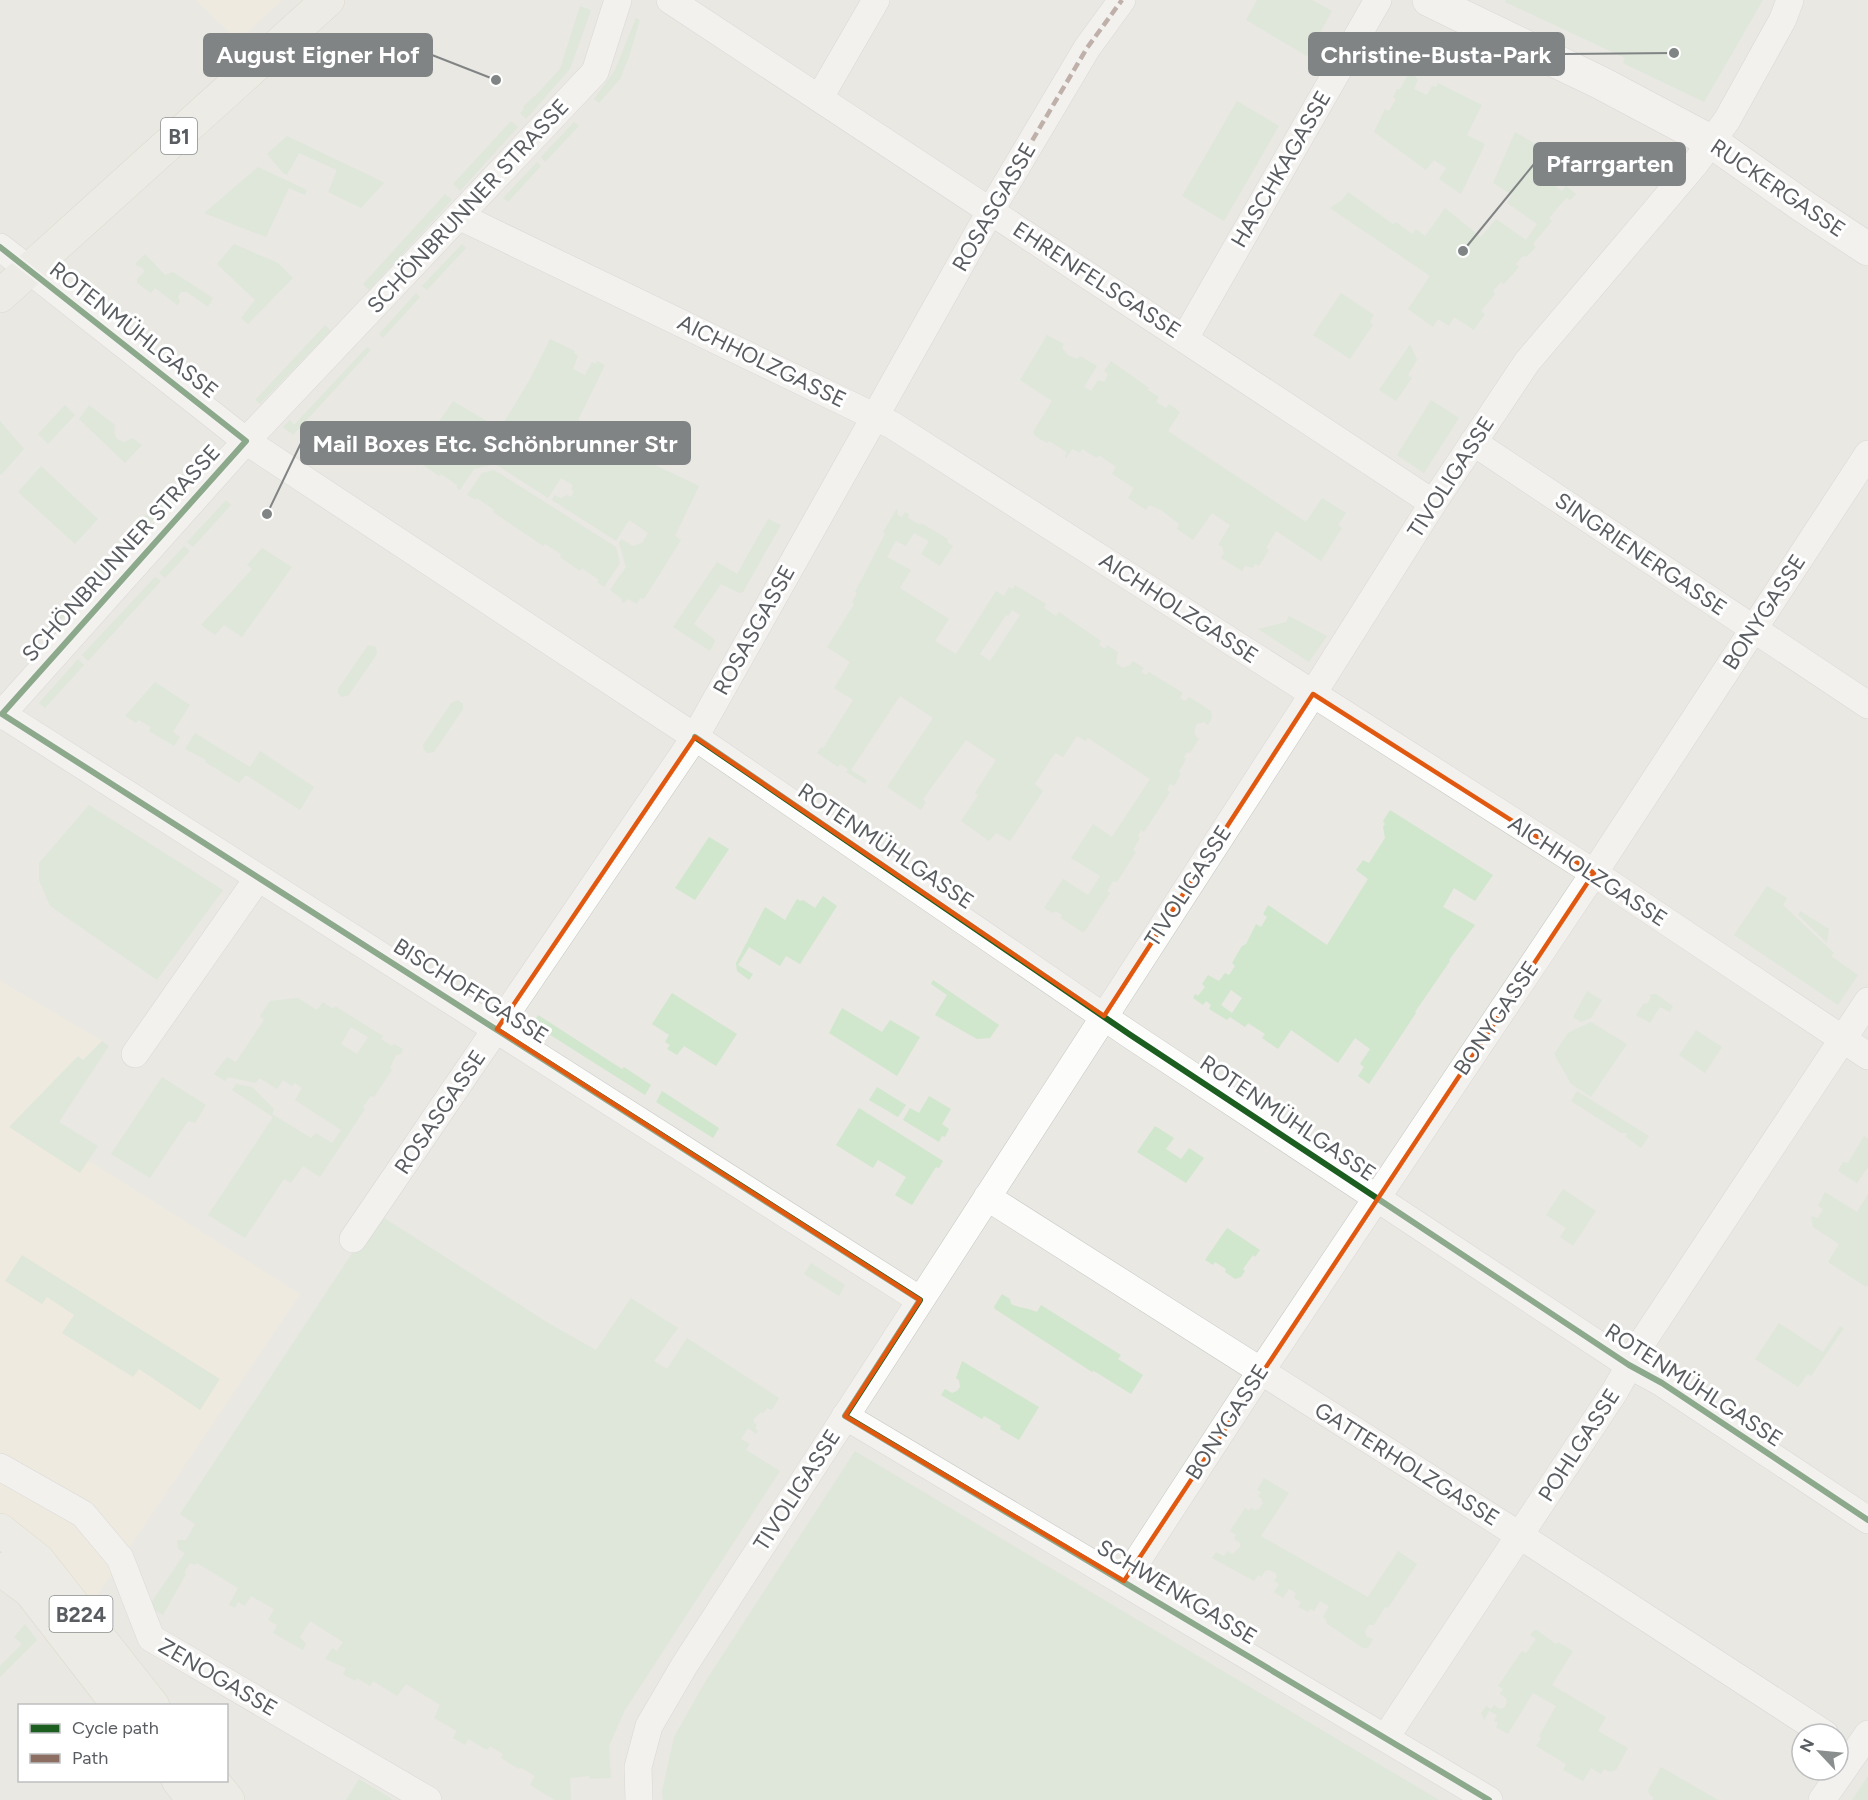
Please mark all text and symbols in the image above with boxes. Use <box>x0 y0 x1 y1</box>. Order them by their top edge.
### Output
callout: Christine-Busta-Park <box>1309 33 1564 75</box>
callout: August Eigner Hof <box>204 34 432 76</box>
text: August Eigner Hof <box>216 40 420 69</box>
text: Christine-Busta-Park <box>1321 40 1552 69</box>
street label: HASCHKAGASSE <box>1225 86 1337 252</box>
street label: SCHÖNBRUNNER STRASSE <box>361 93 575 319</box>
road number: B1 <box>161 118 197 154</box>
street label: RUCKERGASSE <box>1705 133 1851 243</box>
street label: ROSASGASSE <box>946 138 1042 276</box>
callout: Pfarrgarten <box>1534 143 1685 185</box>
text: Pfarrgarten <box>1546 149 1674 178</box>
street label: EHRENFELSGASSE <box>1008 216 1186 344</box>
street label: ROTENMÜHLGASSE <box>44 256 224 404</box>
street label: AICHHOLZGASSE <box>673 309 851 413</box>
street label: TIVOLIGASSE <box>1402 411 1500 543</box>
callout: Mail Boxes Etc. Schönbrunner Str <box>301 422 690 464</box>
text: Mail Boxes Etc. Schönbrunner Str <box>312 429 678 458</box>
street label: SCHÖNBRUNNER STRASSE <box>16 439 226 667</box>
street label: SINGRIENERGASSE <box>1550 487 1732 621</box>
street label: AICHHOLZGASSE <box>1095 547 1263 669</box>
street label: BONYGASSE <box>1717 549 1811 675</box>
street label: ROSASGASSE <box>707 560 801 700</box>
street label: ROTENMÜHLGASSE <box>793 777 979 915</box>
street label: AICHHOLZGASSE <box>1504 810 1672 932</box>
street label: TIVOLIGASSE <box>1139 820 1237 952</box>
street label: BISCHOFFGASSE <box>388 932 554 1050</box>
street label: BONYGASSE <box>1448 956 1544 1080</box>
street label: ROSASGASSE <box>388 1045 492 1179</box>
street label: ROTENMÜHLGASSE <box>1195 1049 1381 1187</box>
street label: ROTENMÜHLGASSE <box>1600 1317 1788 1453</box>
street label: BONYGASSE <box>1180 1359 1274 1485</box>
street label: POHLGASSE <box>1532 1383 1626 1507</box>
street label: GATTERHOLZGASSE <box>1310 1396 1504 1532</box>
street label: TIVOLIGASSE <box>748 1424 846 1556</box>
street label: SCHWENKGASSE <box>1092 1534 1262 1650</box>
road number: B224 <box>50 1596 112 1632</box>
street label: ZENOGASSE <box>154 1632 282 1722</box>
legend <box>18 1704 228 1782</box>
text: Cycle path <box>72 1717 159 1739</box>
north arrow <box>1790 1722 1850 1782</box>
text: N <box>1796 1736 1818 1755</box>
text: Path <box>72 1747 108 1769</box>

